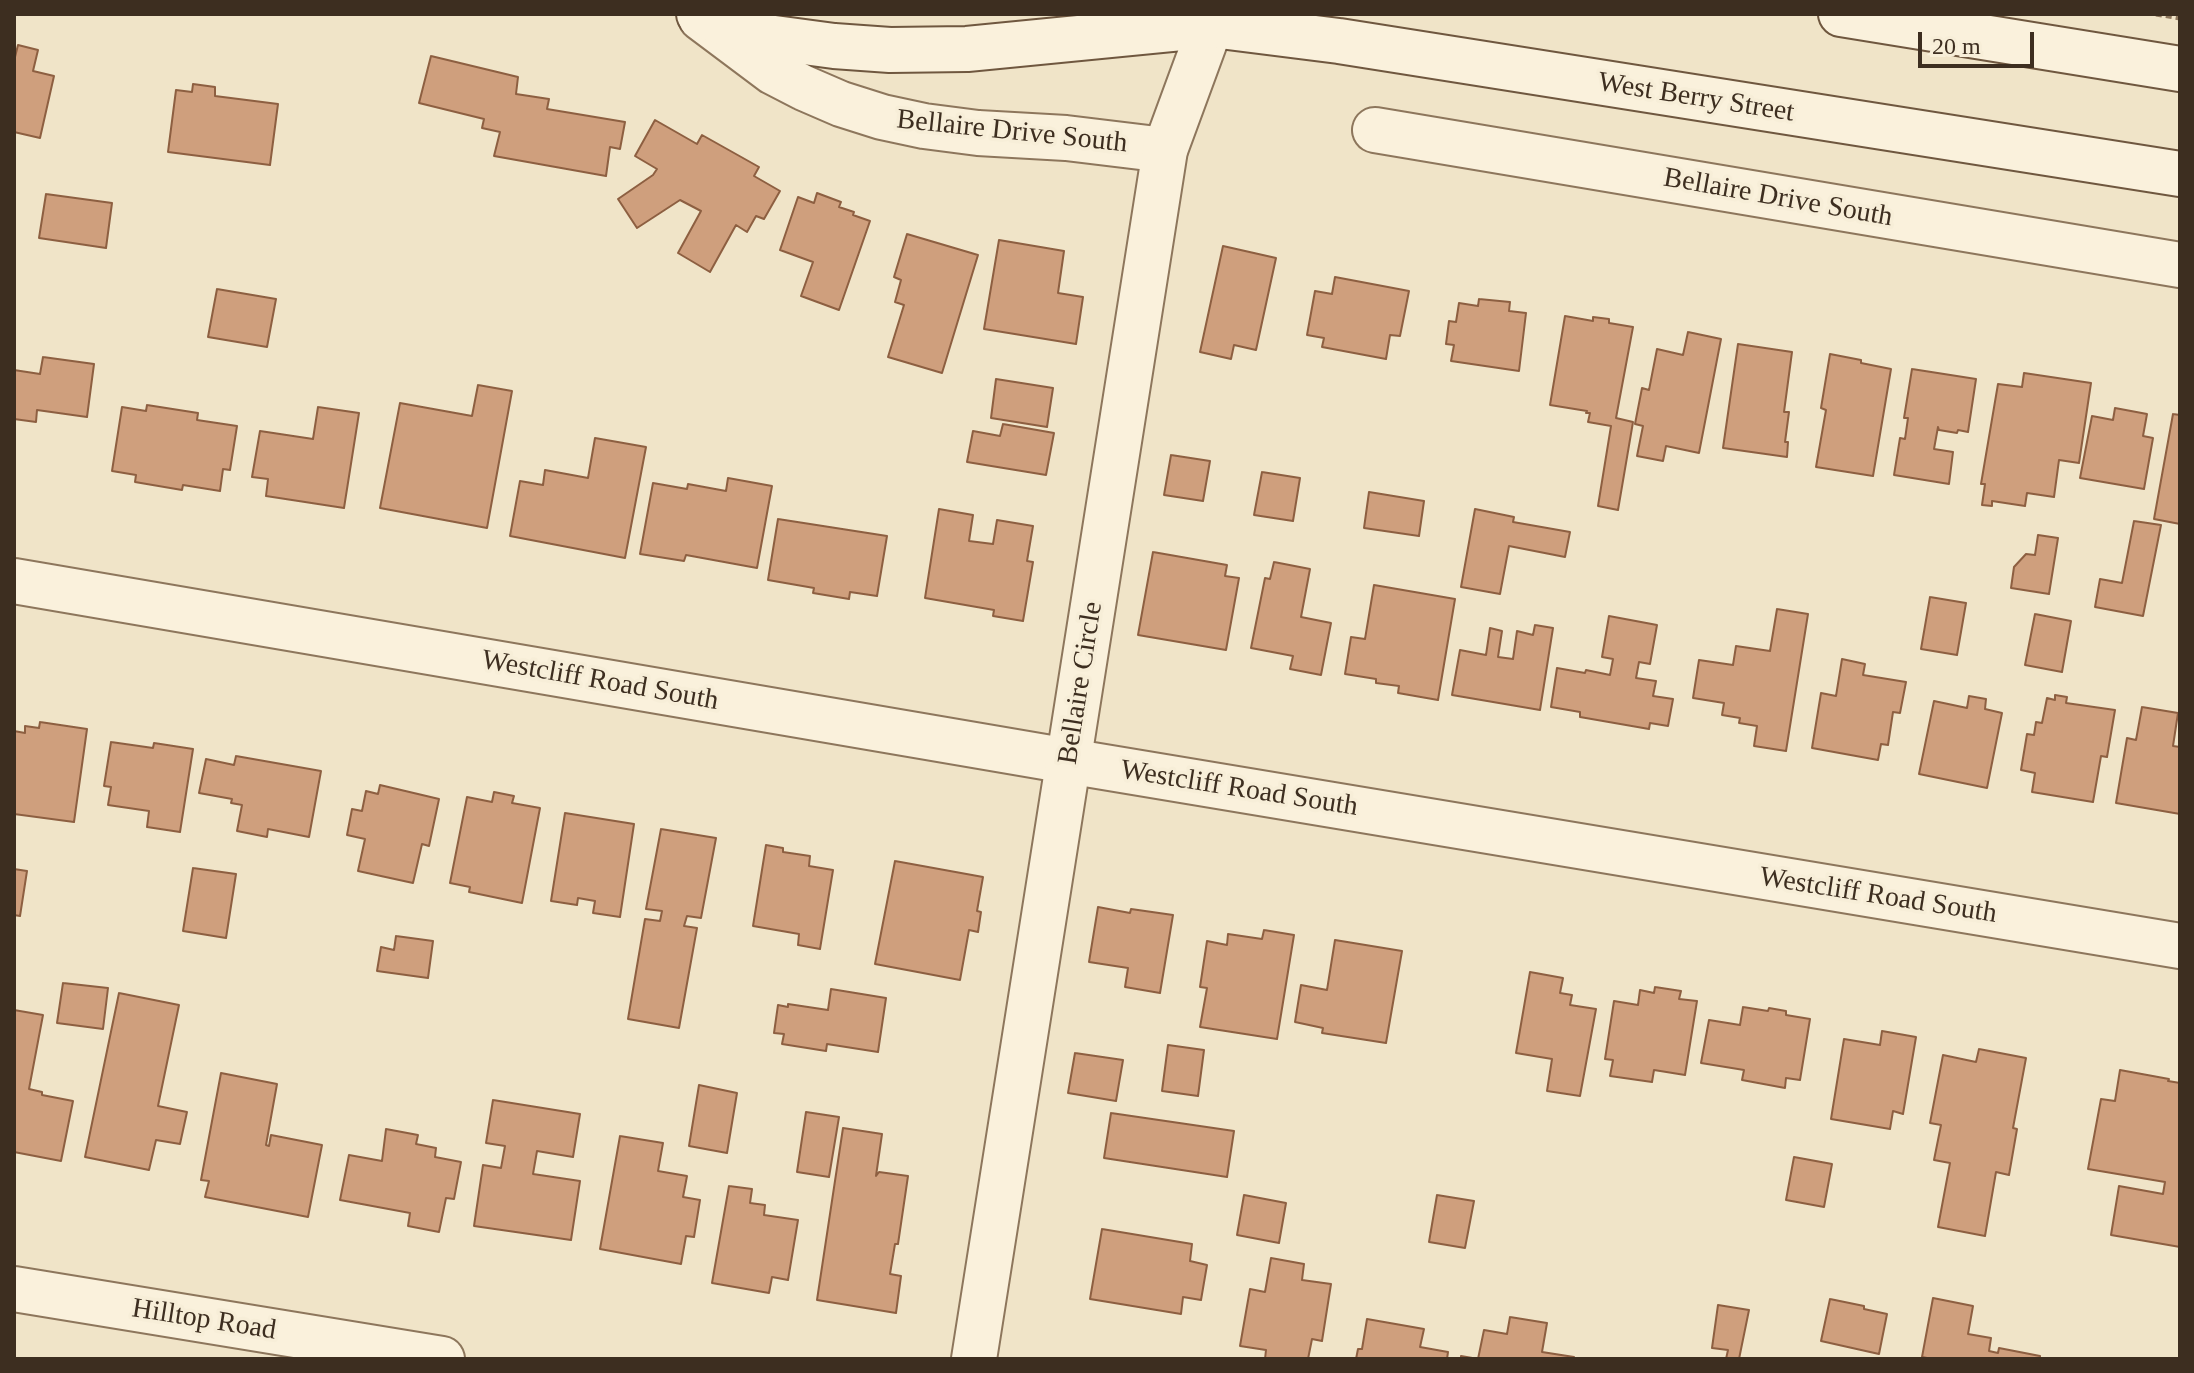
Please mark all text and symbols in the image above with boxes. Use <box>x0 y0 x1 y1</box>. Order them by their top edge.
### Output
scale bar <box>1922 16 2038 66</box>
text: 20 m <box>1932 33 1981 59</box>
street label: West Berry Street <box>1595 66 1797 130</box>
street label: Bellaire Drive South <box>895 103 1129 161</box>
street label: Bellaire Drive South <box>1661 161 1895 235</box>
street label: Bellaire Circle <box>1052 599 1110 767</box>
street label: Westcliff Road South <box>479 644 721 718</box>
street label: Westcliff Road South <box>1118 754 1360 824</box>
street label: Westcliff Road South <box>1757 861 1999 931</box>
street label: Hilltop Road <box>130 1292 278 1348</box>

